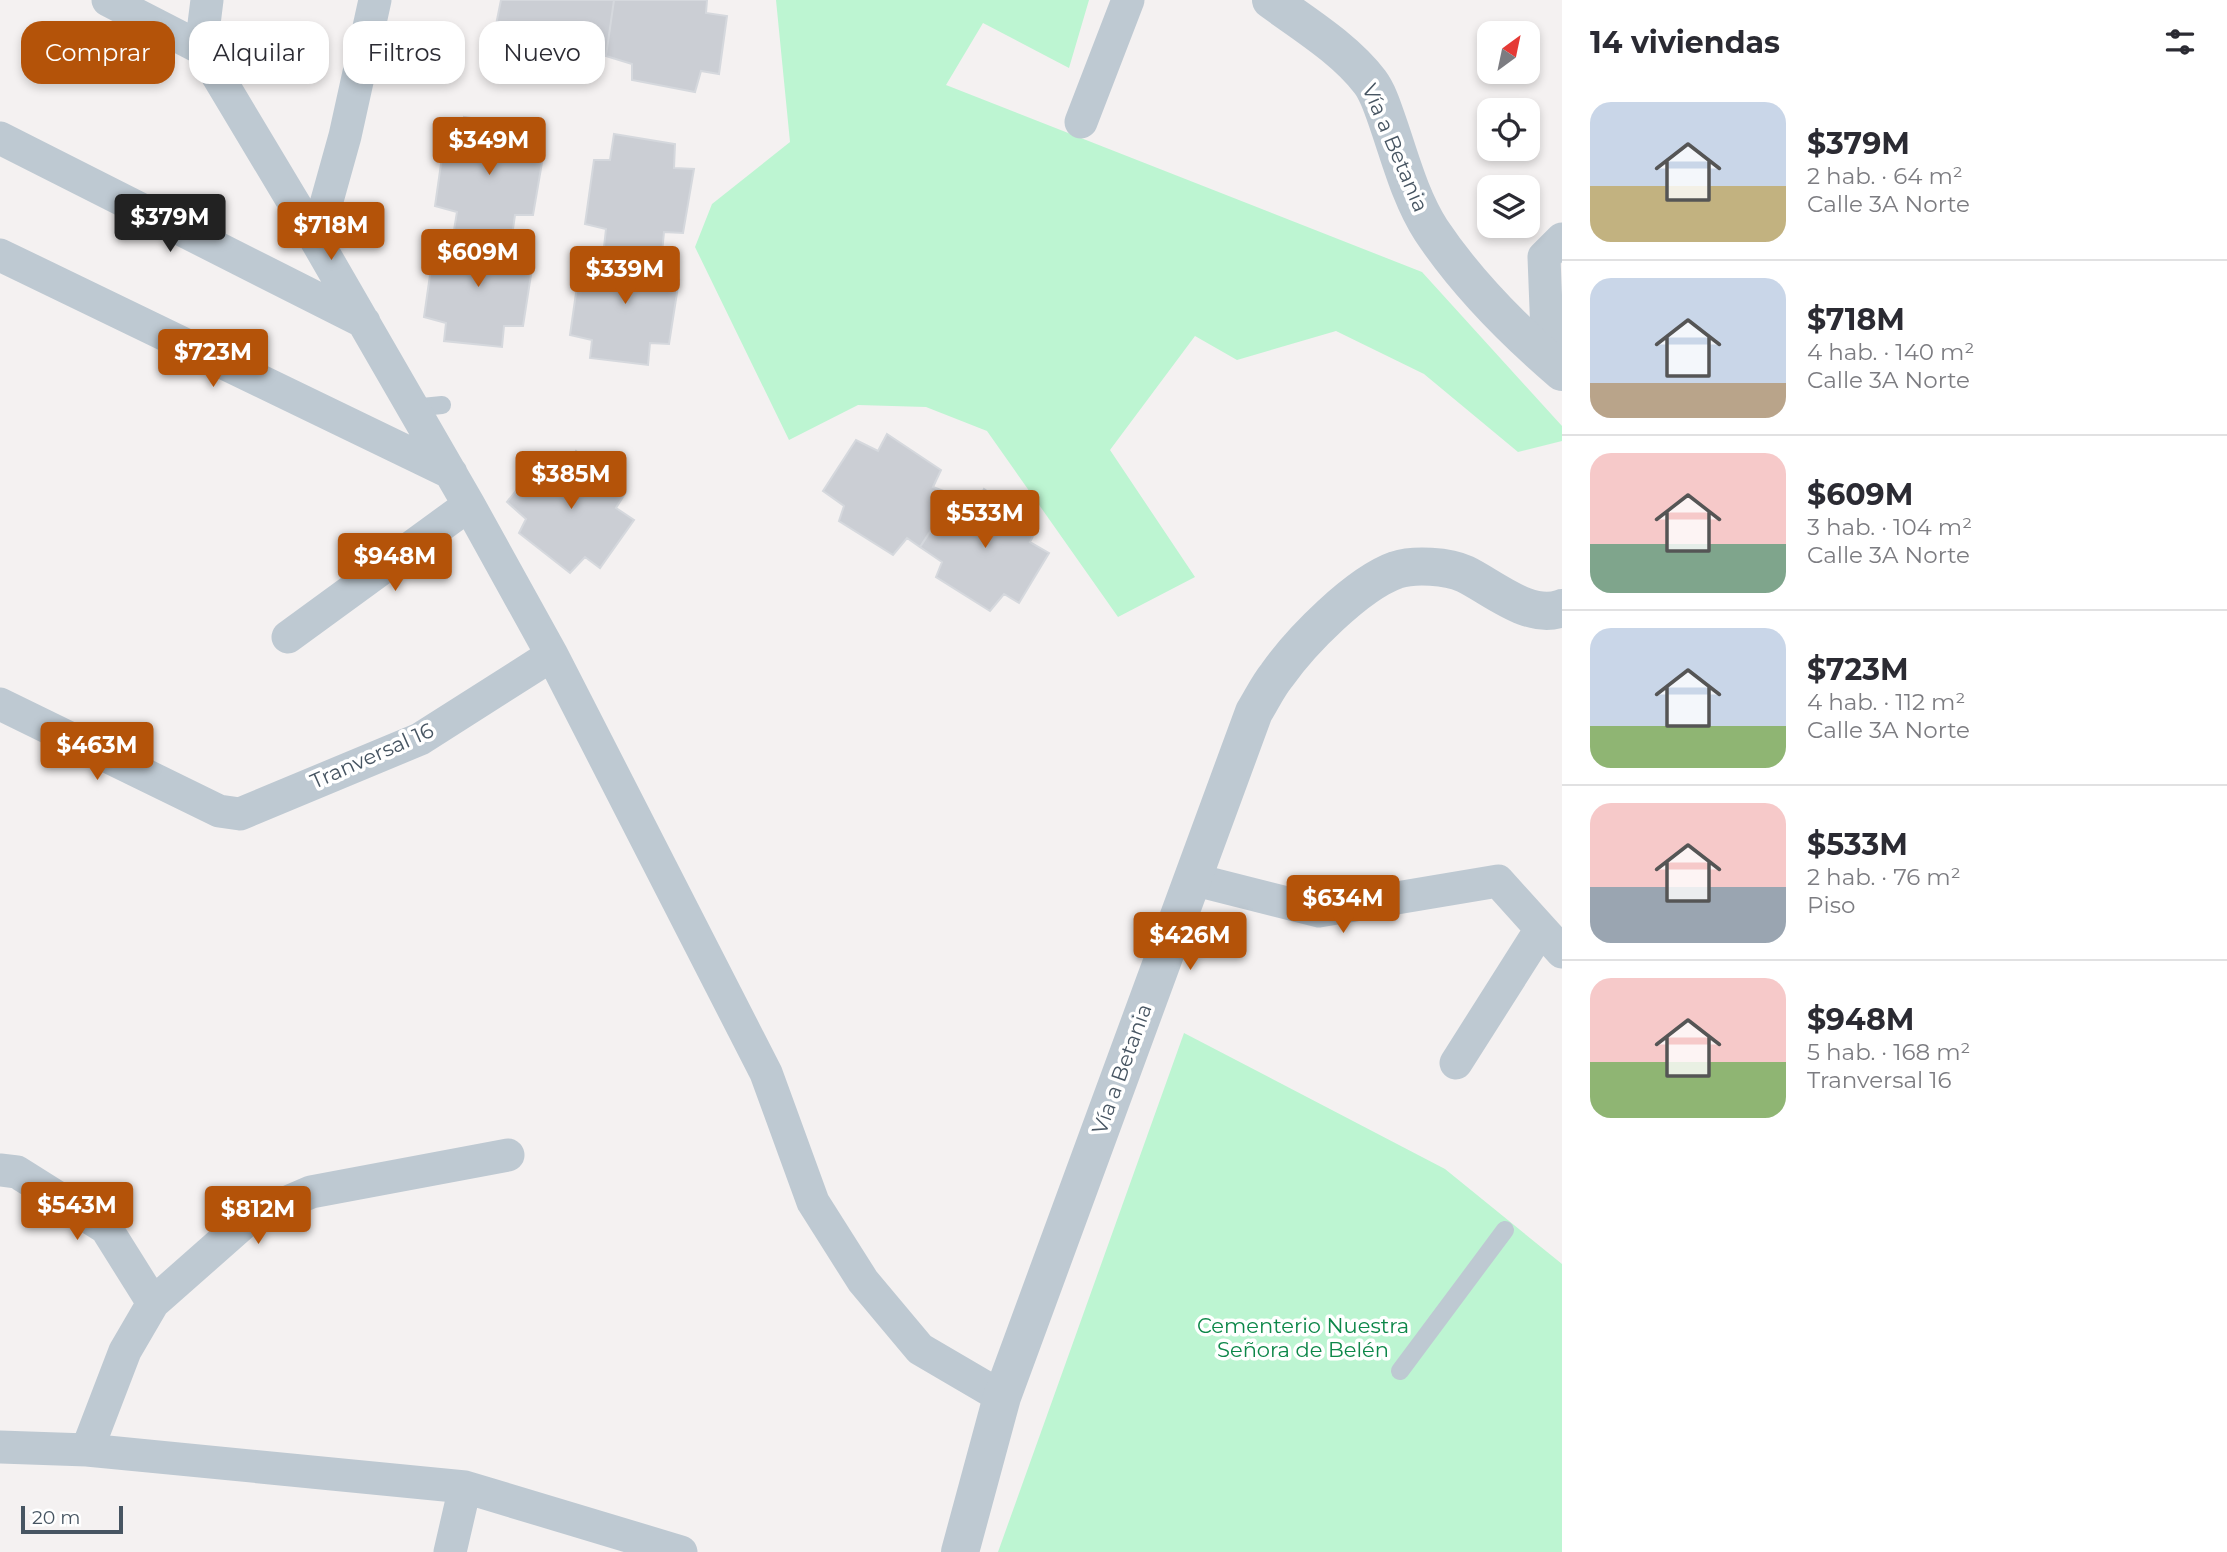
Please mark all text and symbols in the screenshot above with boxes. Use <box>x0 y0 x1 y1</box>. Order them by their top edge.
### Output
chip: Comprar <box>21 21 175 84</box>
chip: Alquilar <box>189 21 329 84</box>
chip: Filtros <box>343 21 465 84</box>
chip: Nuevo <box>479 21 605 84</box>
north arrow <box>1477 21 1540 84</box>
map controls <box>1477 21 1540 238</box>
icon: filters <box>2161 23 2199 61</box>
text: 14 viviendas <box>1590 24 1780 61</box>
street label: Vía a Betania <box>1357 80 1434 216</box>
button: locate <box>1477 98 1540 161</box>
pin: $349M <box>440 118 538 177</box>
text: $379M <box>1807 125 1910 162</box>
text: $349M <box>449 126 529 154</box>
icon: home <box>1646 130 1730 214</box>
text: 2 hab. · 64 m² <box>1807 162 1963 190</box>
button: layers <box>1477 175 1540 238</box>
text: Calle 3A Norte <box>1807 190 1970 218</box>
pin: $379M <box>121 194 219 254</box>
pin: $718M <box>282 202 380 262</box>
text: $379M <box>131 203 209 231</box>
text: $718M <box>293 211 369 239</box>
pin: $609M <box>429 230 527 289</box>
text: $609M <box>437 238 519 266</box>
pin: $339M <box>576 246 674 306</box>
text: $339M <box>586 255 664 283</box>
text: $718M <box>1807 301 1905 338</box>
icon: home <box>1646 306 1730 390</box>
pin: $723M <box>164 330 262 389</box>
text: $723M <box>174 338 252 366</box>
text: 4 hab. · 140 m² <box>1807 338 1974 366</box>
text: Calle 3A Norte <box>1807 366 1970 394</box>
pin: $385M <box>522 452 620 511</box>
text: $385M <box>531 460 611 488</box>
text: $609M <box>1807 476 1913 513</box>
icon: home <box>1646 481 1730 565</box>
pin: $533M <box>936 490 1034 550</box>
text: $533M <box>946 499 1024 527</box>
text: 3 hab. · 104 m² <box>1807 513 1972 541</box>
pin: $948M <box>346 534 444 593</box>
text: Calle 3A Norte <box>1807 541 1970 569</box>
text: $948M <box>354 542 436 570</box>
text: $723M <box>1807 651 1909 688</box>
icon: home <box>1646 656 1730 740</box>
text: 4 hab. · 112 m² <box>1807 688 1965 716</box>
text: Calle 3A Norte <box>1807 716 1970 744</box>
street label: Tranversal 16 <box>306 717 437 794</box>
pin: $463M <box>48 722 146 782</box>
text: $463M <box>57 731 137 759</box>
text: $533M <box>1807 826 1908 863</box>
icon: home <box>1646 831 1730 915</box>
text: 2 hab. · 76 m² <box>1807 863 1961 891</box>
pin: $634M <box>1294 876 1392 935</box>
text: $634M <box>1303 884 1383 912</box>
text: Piso <box>1807 891 1855 919</box>
pin: $426M <box>1141 912 1239 972</box>
text: $426M <box>1150 921 1230 949</box>
street label: Vía a Betania <box>1086 1000 1157 1137</box>
text: $948M <box>1807 1001 1914 1038</box>
icon: home <box>1646 1006 1730 1090</box>
text: 5 hab. · 168 m² <box>1807 1038 1970 1066</box>
text: Tranversal 16 <box>1807 1066 1952 1094</box>
pin: $543M <box>28 1182 126 1242</box>
pin: $812M <box>209 1186 307 1246</box>
text: $543M <box>37 1191 117 1219</box>
text: $812M <box>221 1195 295 1223</box>
park label: Cementerio Nuestra Señora de Belén <box>1197 1313 1409 1362</box>
scale bar <box>21 1503 122 1535</box>
text: 20 m <box>32 1506 80 1529</box>

